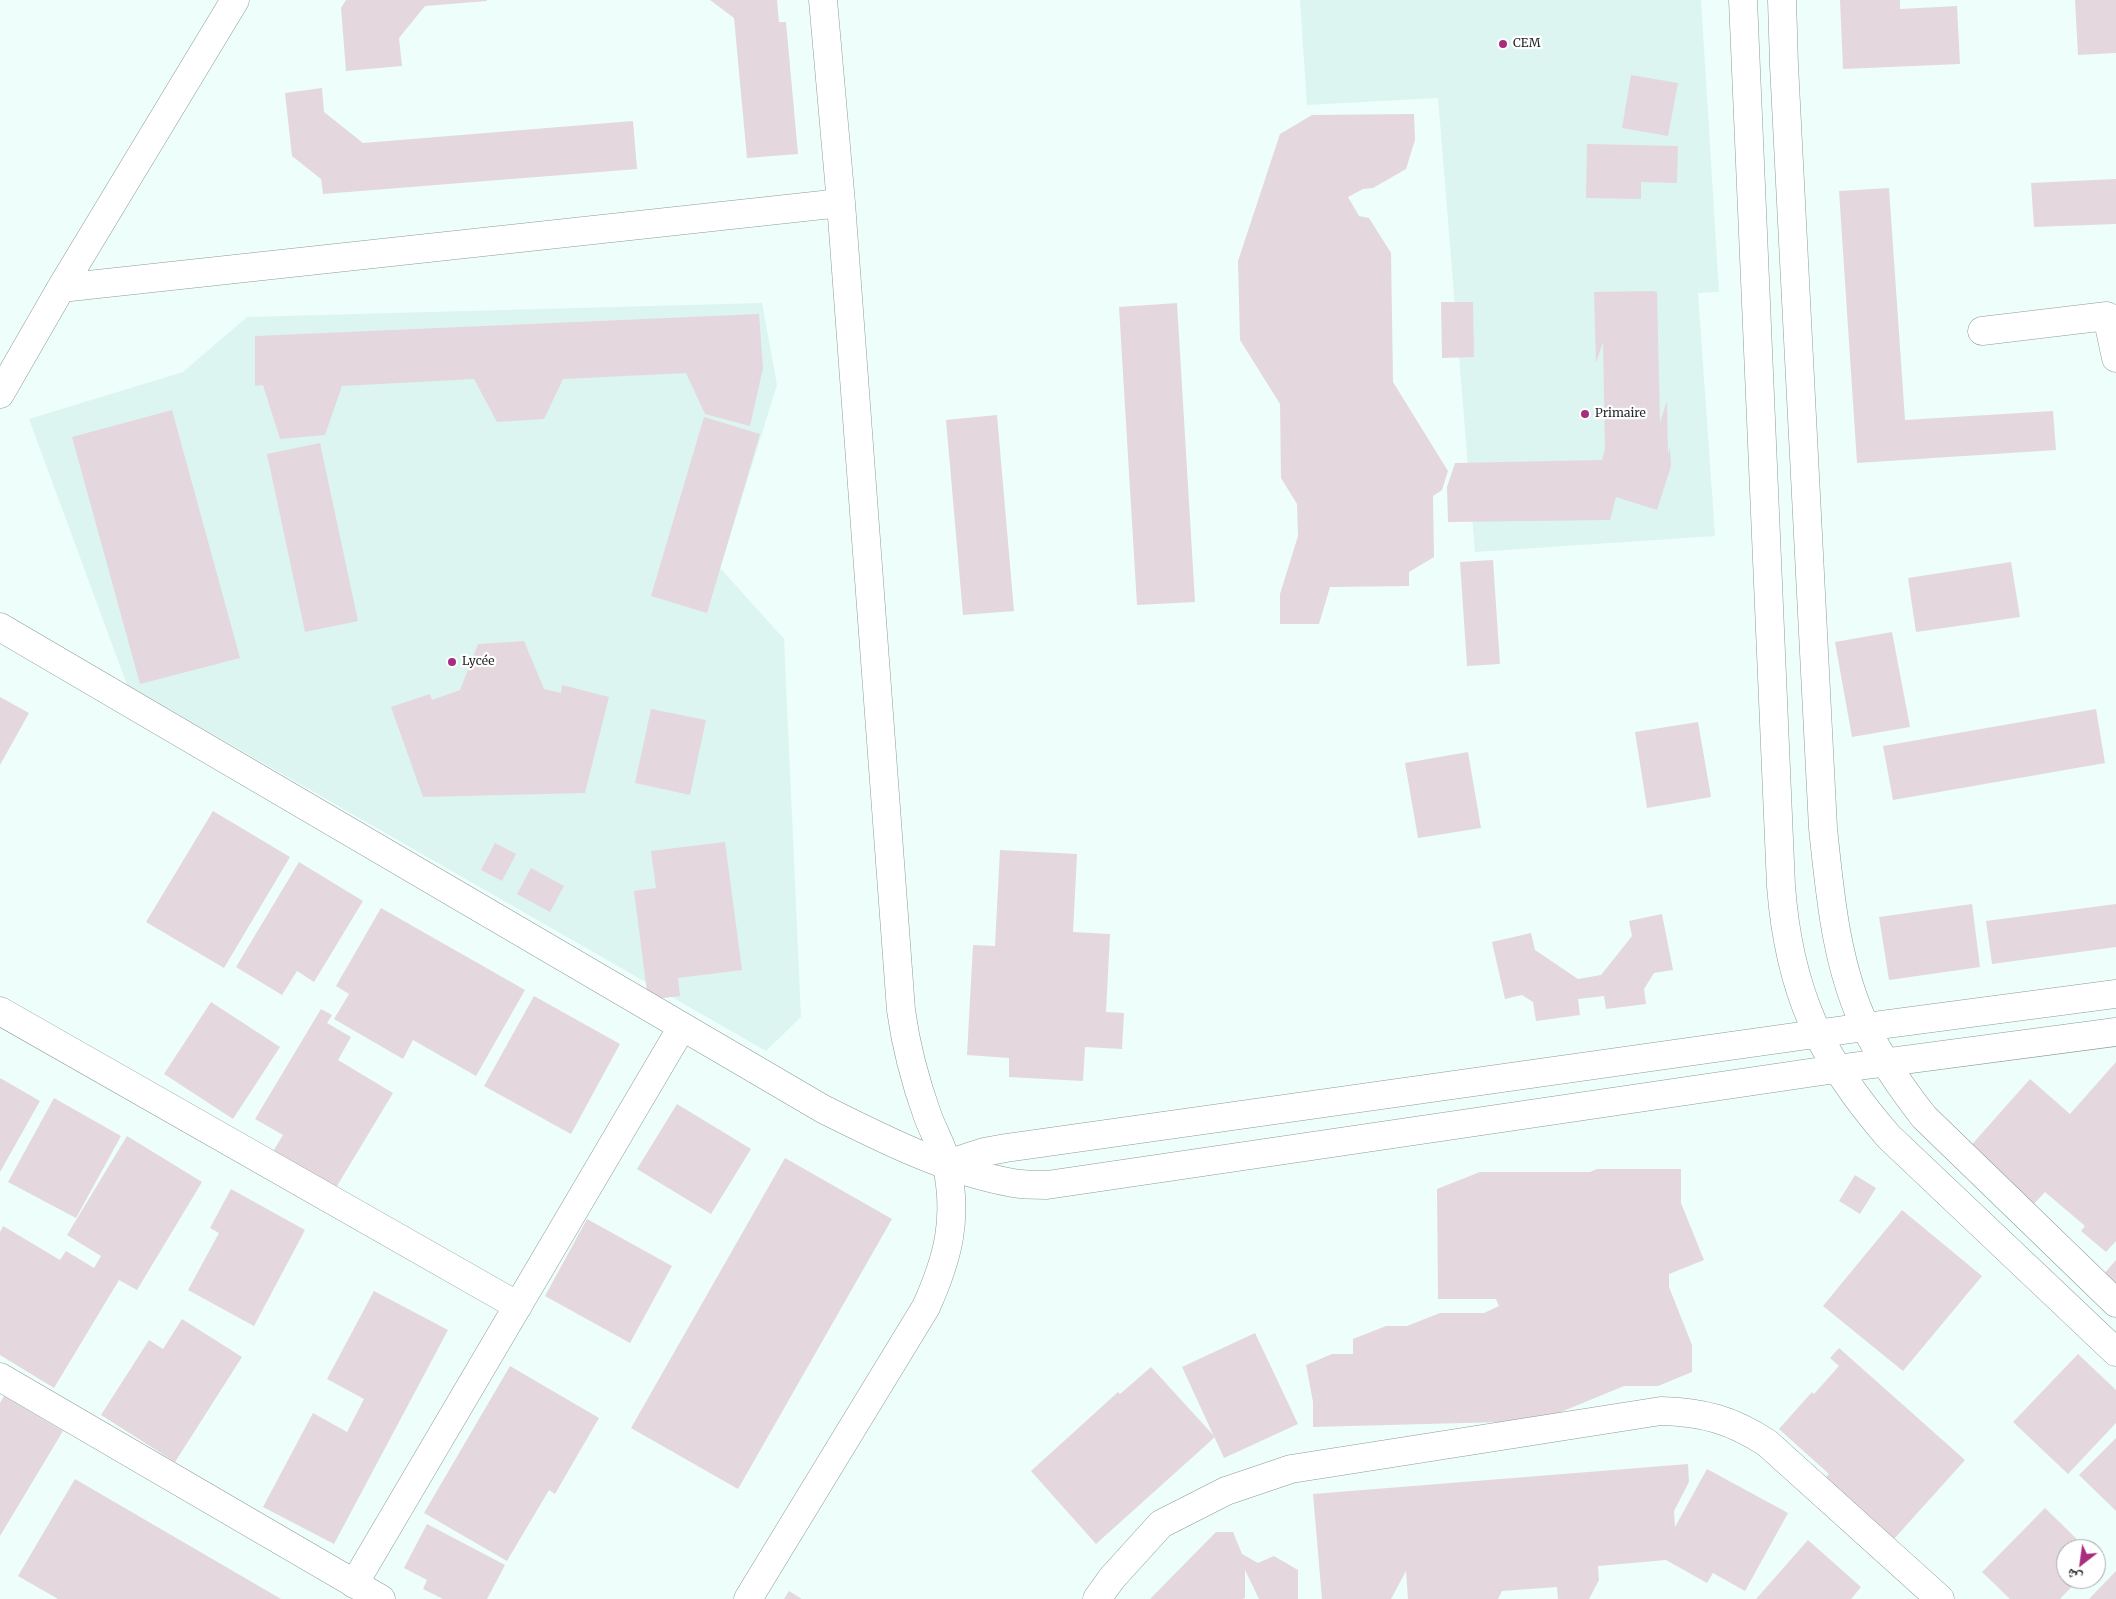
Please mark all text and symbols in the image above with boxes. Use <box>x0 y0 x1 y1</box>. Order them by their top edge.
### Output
place label: CEM <box>1513 37 1541 51</box>
marker: CEM <box>1497 38 1509 50</box>
place label: Primaire <box>1595 407 1646 421</box>
marker: Primaire <box>1579 408 1591 420</box>
place label: Lycée <box>462 655 494 669</box>
marker: Lycée <box>446 656 458 668</box>
north arrow <box>2056 1539 2106 1589</box>
text: ش <box>2063 1565 2085 1588</box>

